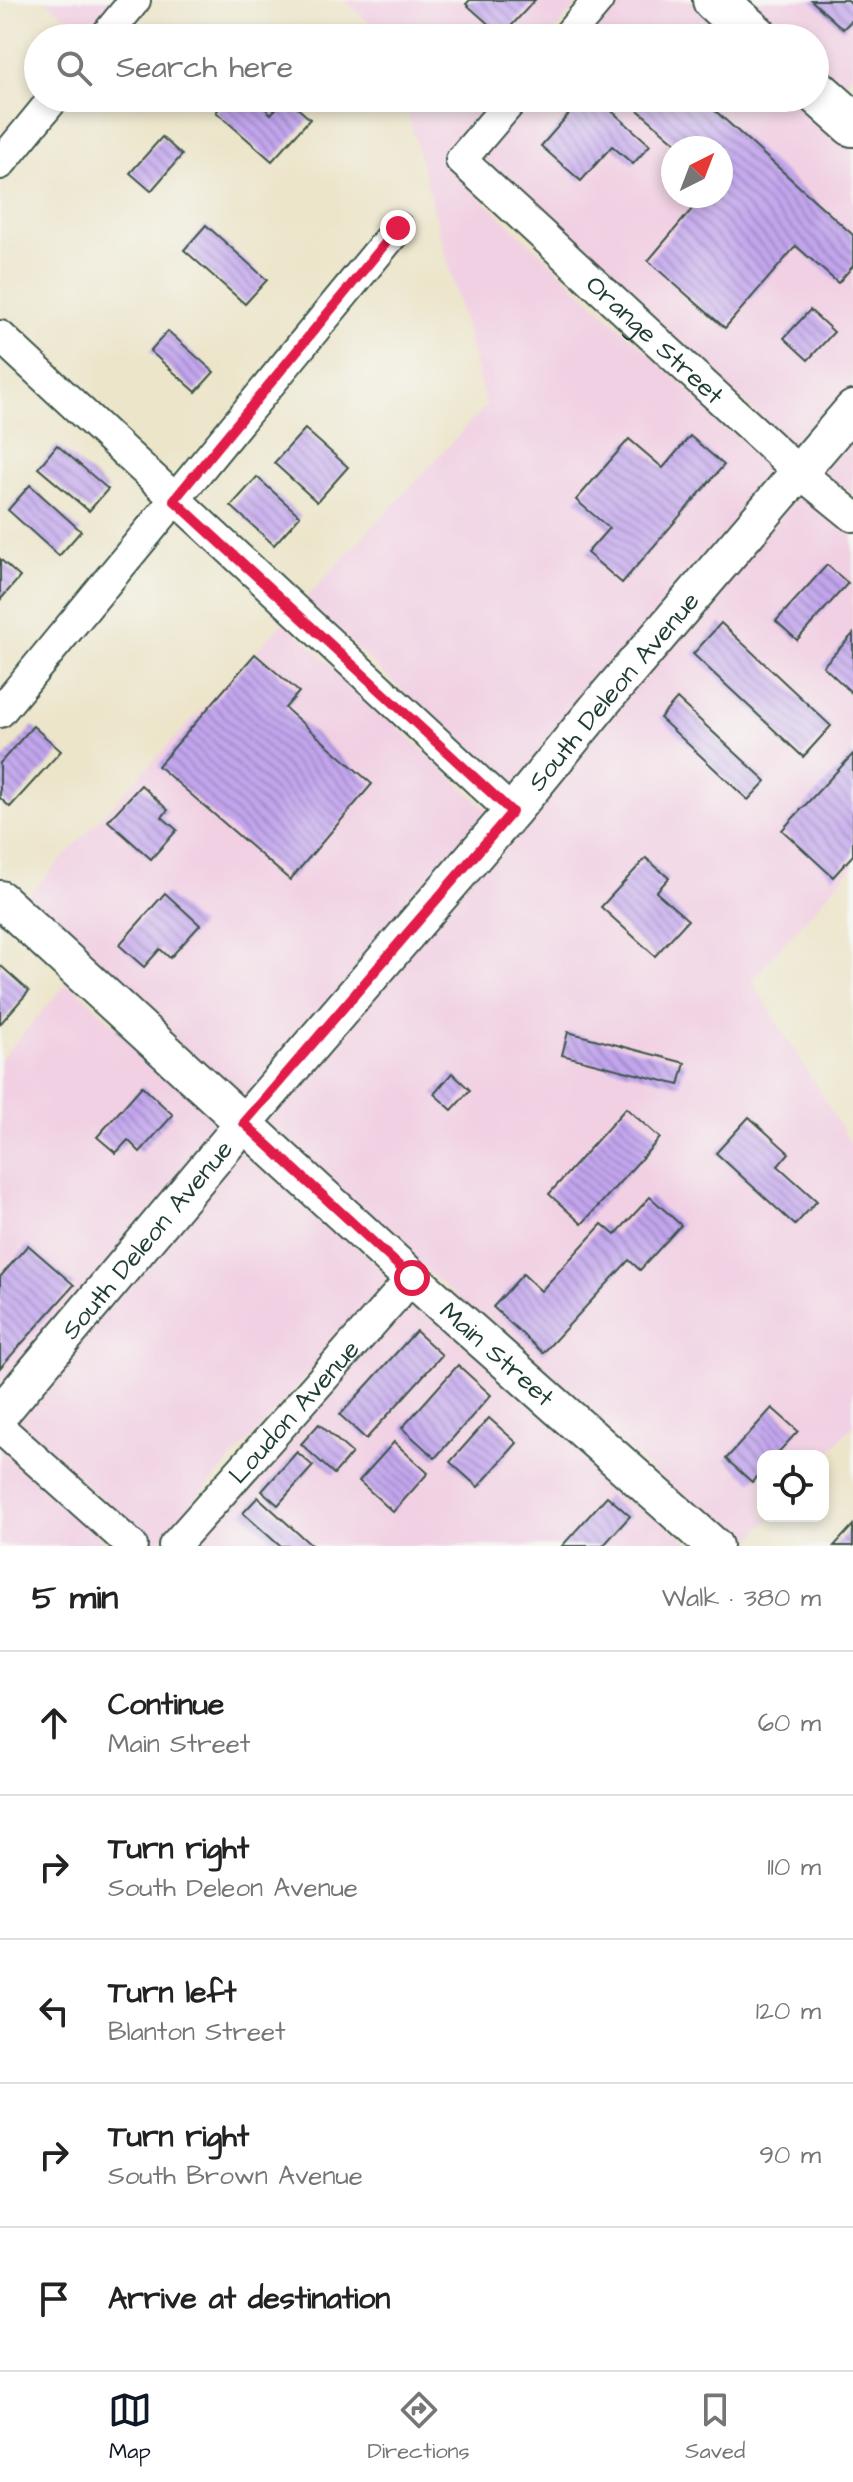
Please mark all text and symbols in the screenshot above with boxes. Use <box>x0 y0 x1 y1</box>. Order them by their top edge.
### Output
search box <box>24 24 829 112</box>
icon: search <box>52 46 96 90</box>
text: Search here <box>116 47 293 89</box>
north arrow <box>661 136 733 208</box>
route end <box>380 210 416 246</box>
street label: Orange Street <box>578 267 732 413</box>
street label: South Deleon Avenue <box>520 584 708 799</box>
street label: South Deleon Avenue <box>53 1133 241 1347</box>
route start <box>394 1260 430 1296</box>
street label: Main Street <box>432 1294 562 1416</box>
street label: Loudon Avenue <box>220 1332 368 1492</box>
map controls <box>757 1450 829 1522</box>
button: locate <box>757 1450 829 1522</box>
text: 5 min <box>32 1574 118 1622</box>
text: Walk · 380 m <box>662 1580 821 1616</box>
text: Continue <box>108 1684 224 1726</box>
icon: ahead <box>32 1701 76 1745</box>
text: 60 m <box>758 1705 821 1741</box>
text: Main Street <box>108 1726 250 1762</box>
text: Turn right <box>108 1828 249 1870</box>
icon: right <box>32 1845 76 1889</box>
text: 110 m <box>767 1849 821 1885</box>
text: South Deleon Avenue <box>108 1870 358 1906</box>
text: Turn left <box>108 1972 236 2014</box>
icon: left <box>32 1989 76 2033</box>
text: 120 m <box>756 1993 821 2029</box>
text: Blanton Street <box>108 2014 286 2050</box>
text: Turn right <box>108 2116 249 2158</box>
icon: right <box>32 2133 76 2177</box>
text: 90 m <box>759 2137 821 2173</box>
text: South Brown Avenue <box>108 2158 363 2194</box>
icon: arrive <box>32 2277 76 2321</box>
text: Arrive at destination <box>108 2278 390 2320</box>
tab: Map <box>108 2388 152 2467</box>
tab: Directions <box>367 2388 470 2467</box>
tab: Saved <box>685 2388 745 2467</box>

